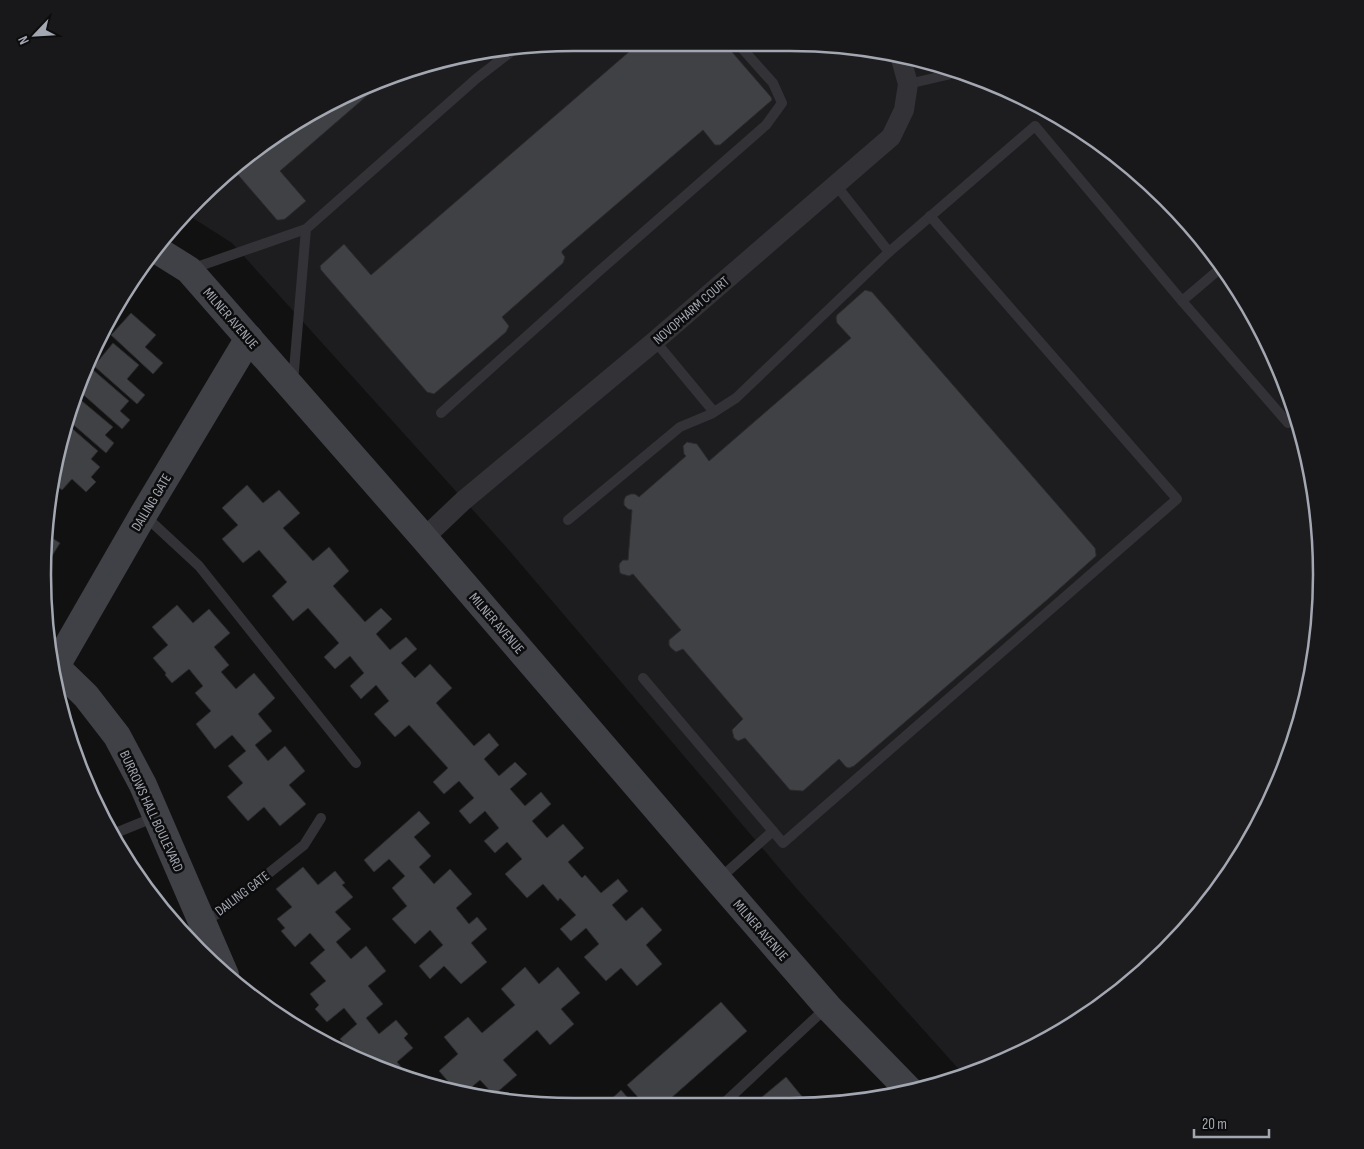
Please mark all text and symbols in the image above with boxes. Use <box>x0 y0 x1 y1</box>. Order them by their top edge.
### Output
north arrow <box>10 10 60 60</box>
text: N <box>14 33 33 47</box>
street label: NOVOPHARM COURT <box>650 272 733 348</box>
street label: MILNER AVENUE <box>199 284 262 353</box>
street label: DAILING GATE <box>128 470 175 534</box>
street label: MILNER AVENUE <box>465 589 528 658</box>
street label: BURROWS HALL BOULEVARD <box>116 748 187 875</box>
street label: DAILING GATE <box>212 867 273 919</box>
street label: MILNER AVENUE <box>729 896 792 965</box>
scale bar <box>1194 1106 1269 1138</box>
text: 20 m <box>1202 1115 1227 1134</box>

